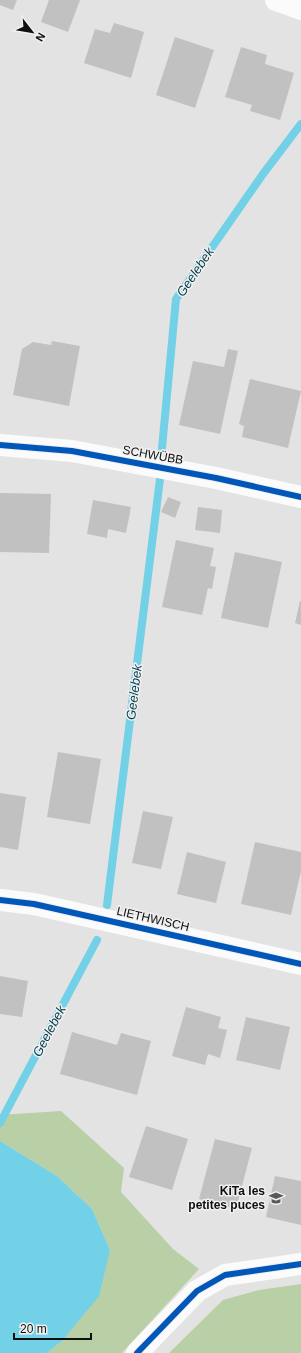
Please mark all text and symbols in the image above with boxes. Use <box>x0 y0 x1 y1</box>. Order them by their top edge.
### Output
north arrow <box>12 12 52 52</box>
text: N <box>33 31 48 44</box>
water label: Geelebek <box>173 243 218 299</box>
street label: SCHWÜBB <box>122 443 184 467</box>
water label: Geelebek <box>123 662 145 721</box>
street label: LIETHWISCH <box>115 904 191 934</box>
water label: Geelebek <box>29 1002 69 1059</box>
place label: KiTa les petites puces <box>188 1184 265 1212</box>
school or university icon: KiTa les petites puces <box>268 1190 284 1206</box>
scale bar <box>14 1315 91 1341</box>
text: 20 m <box>20 1322 47 1336</box>

